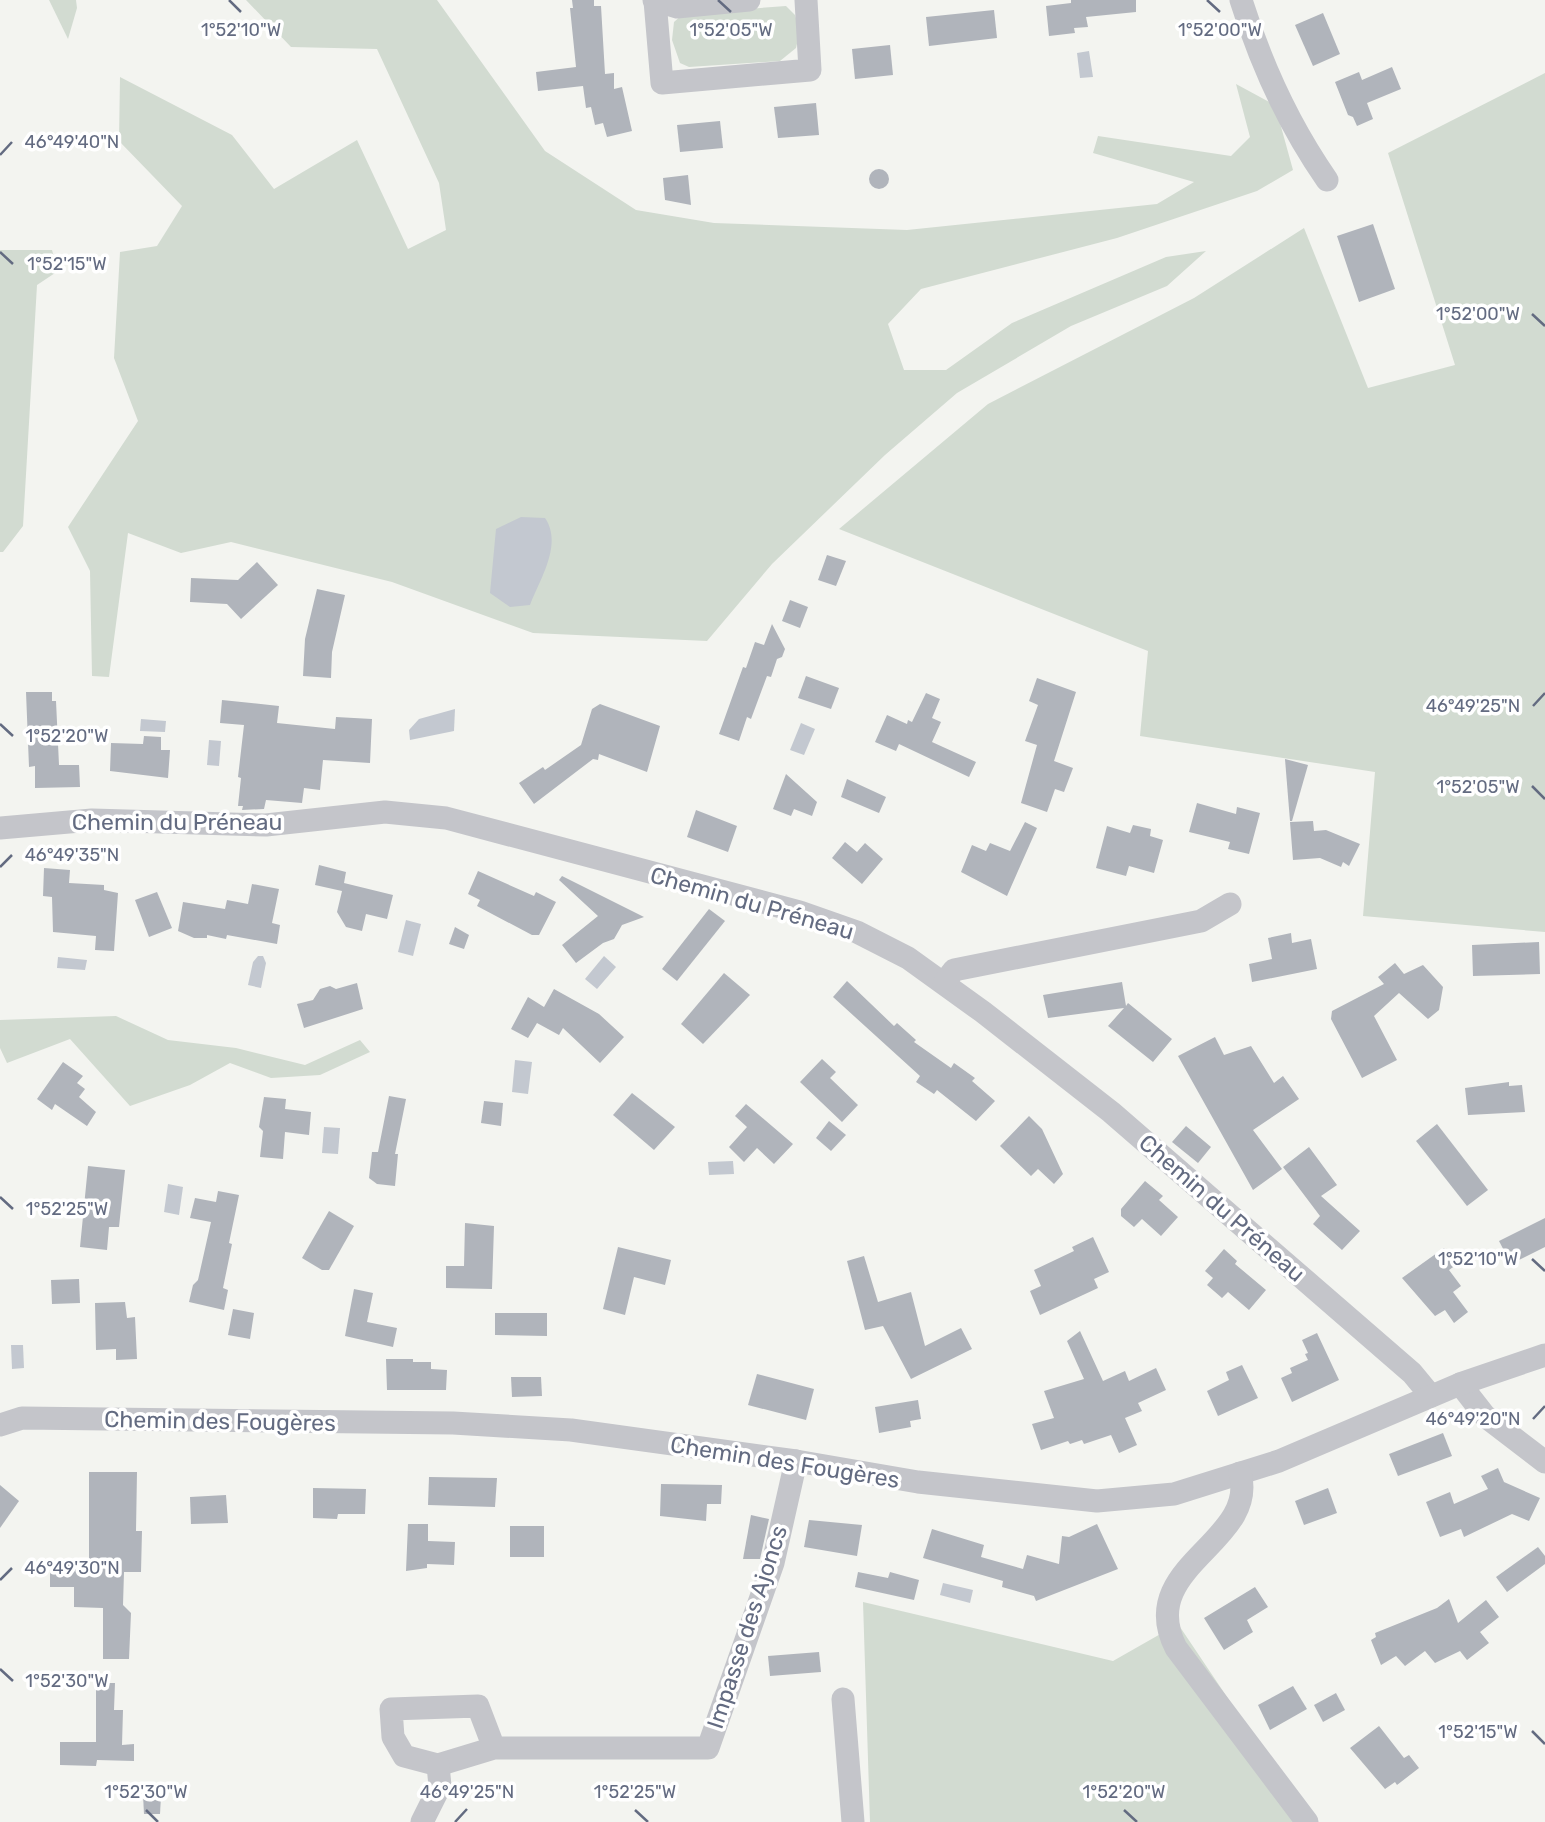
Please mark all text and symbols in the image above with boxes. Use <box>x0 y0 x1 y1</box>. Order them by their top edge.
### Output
text: 1°52'10"W <box>201 19 281 41</box>
text: 1°52'05"W <box>689 19 773 41</box>
text: 1°52'00"W <box>1178 19 1262 41</box>
text: 46°49'40"N <box>25 131 119 153</box>
text: 1°52'15"W <box>27 253 107 275</box>
text: 1°52'00"W <box>1436 303 1520 325</box>
text: 46°49'25"N <box>1426 695 1520 717</box>
text: 1°52'20"W <box>25 725 109 747</box>
text: 1°52'05"W <box>1436 776 1520 798</box>
street label: Chemin du Préneau <box>72 808 282 836</box>
text: 46°49'35"N <box>25 844 119 866</box>
street label: Chemin du Préneau <box>647 861 857 945</box>
street label: Chemin du Préneau <box>1133 1128 1311 1288</box>
text: 1°52'25"W <box>26 1198 108 1220</box>
text: 1°52'10"W <box>1438 1248 1518 1270</box>
street label: Chemin des Fougères <box>104 1405 336 1437</box>
text: 46°49'20"N <box>1425 1408 1521 1430</box>
street label: Chemin des Fougères <box>668 1430 902 1494</box>
street label: Impasse des Ajoncs <box>701 1522 793 1732</box>
text: 46°49'30"N <box>24 1557 120 1579</box>
text: 1°52'30"W <box>25 1670 109 1692</box>
text: 1°52'15"W <box>1438 1721 1518 1743</box>
text: 1°52'30"W <box>104 1781 188 1803</box>
text: 46°49'25"N <box>420 1781 514 1803</box>
text: 1°52'25"W <box>594 1781 676 1803</box>
text: 1°52'20"W <box>1082 1781 1166 1803</box>

